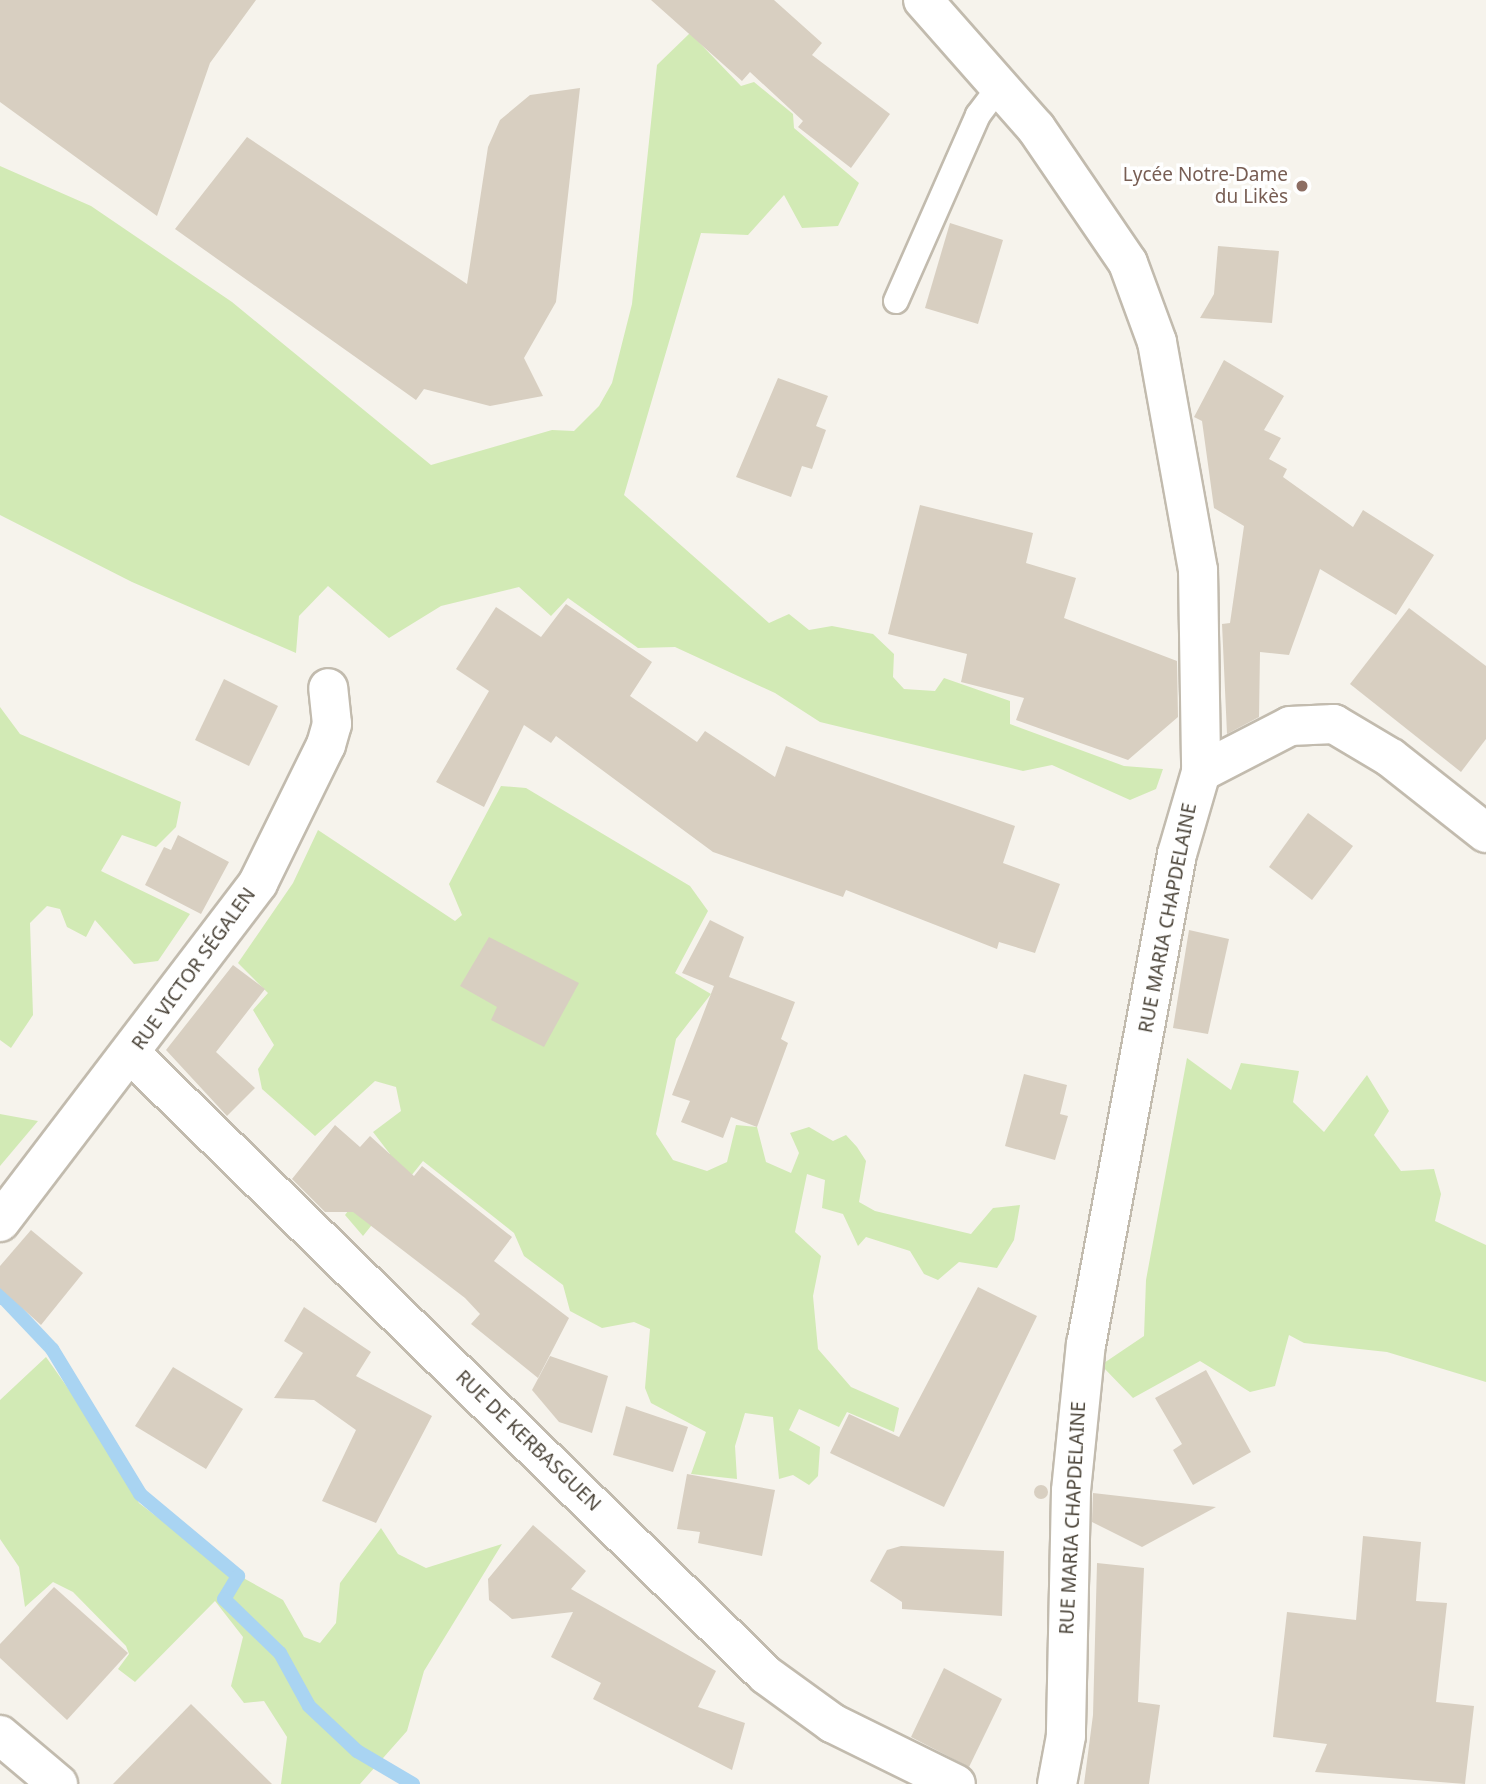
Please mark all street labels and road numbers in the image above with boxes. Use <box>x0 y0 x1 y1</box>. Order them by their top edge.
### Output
street label: RUE MARIA CHAPDELAINE <box>1135 801 1201 1035</box>
street label: RUE VICTOR SÉGALEN <box>128 884 260 1054</box>
street label: RUE DE KERBASGUEN <box>451 1366 605 1516</box>
street label: RUE MARIA CHAPDELAINE <box>1056 1401 1090 1635</box>

